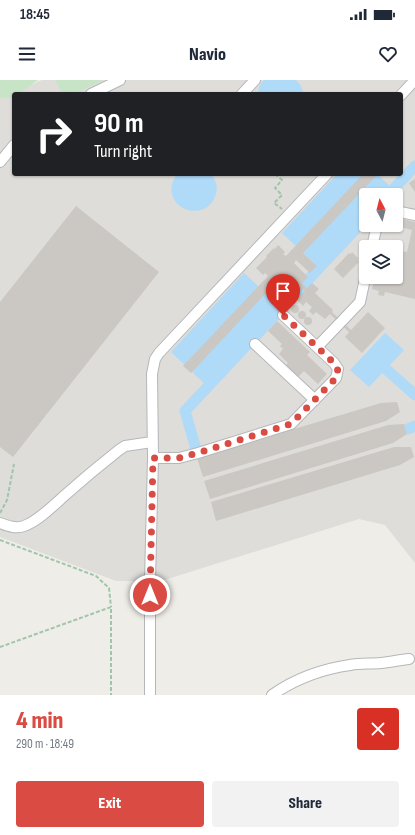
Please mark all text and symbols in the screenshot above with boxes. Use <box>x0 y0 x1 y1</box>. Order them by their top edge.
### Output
text: 18:45 <box>20 5 50 24</box>
icon: menu <box>16 43 38 65</box>
icon: heart <box>377 43 399 65</box>
text: Navio <box>189 44 226 65</box>
text: 90 m <box>94 107 144 140</box>
icon: right <box>28 108 80 160</box>
text: Turn right <box>94 141 152 162</box>
north arrow <box>359 188 403 232</box>
map controls <box>359 188 403 284</box>
button: layers <box>359 240 403 284</box>
pin <box>266 274 300 315</box>
icon: arrive <box>272 280 294 302</box>
position arrow <box>129 574 171 616</box>
text: 4 min <box>16 706 63 735</box>
button: close <box>357 708 399 750</box>
text: 290 m · 18:49 <box>16 736 74 752</box>
button: Exit <box>16 781 204 827</box>
button: Share <box>212 781 399 827</box>

